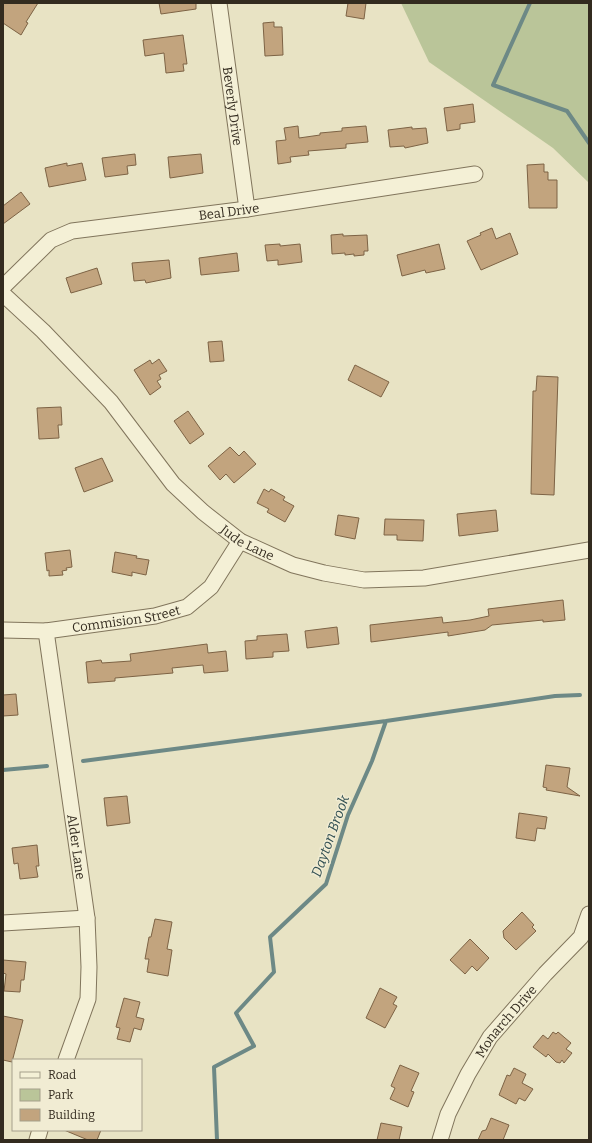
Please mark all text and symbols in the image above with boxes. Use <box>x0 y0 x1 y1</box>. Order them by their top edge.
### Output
street label: Beverly Drive <box>220 66 245 147</box>
street label: Beal Drive <box>198 200 260 223</box>
street label: Jude Lane <box>217 521 277 564</box>
street label: Commision Street <box>71 602 182 635</box>
water label: Dayton Brook <box>308 793 353 879</box>
street label: Alder Lane <box>64 813 88 880</box>
street label: Monarch Drive <box>473 982 540 1060</box>
legend <box>12 1059 142 1131</box>
text: Road <box>48 1068 76 1082</box>
text: Park <box>48 1088 74 1102</box>
text: Building <box>48 1108 95 1122</box>

